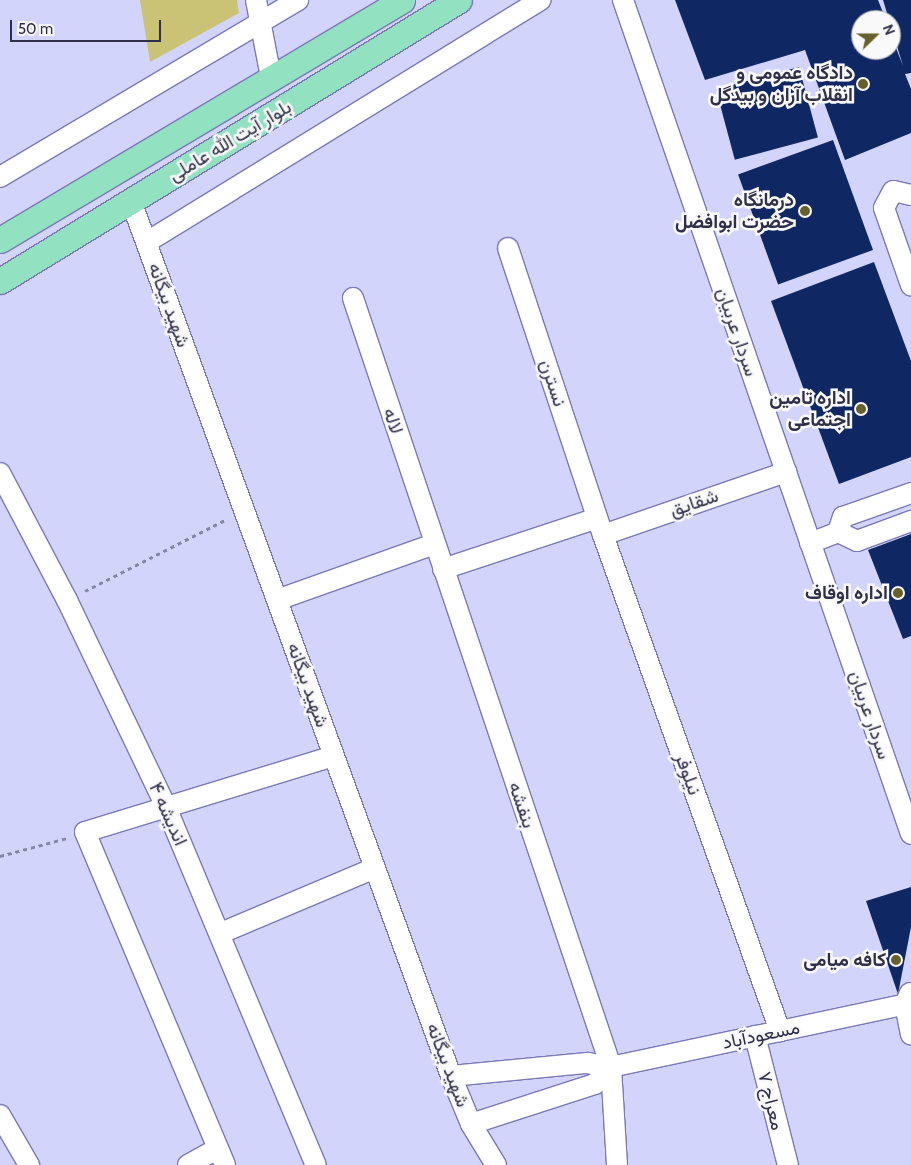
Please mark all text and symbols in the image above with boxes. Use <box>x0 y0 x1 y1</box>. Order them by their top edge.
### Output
scale bar <box>12 10 164 42</box>
north arrow <box>851 10 901 60</box>
text: 50 m <box>18 20 53 38</box>
text: N <box>879 22 899 38</box>
place label: دادگاه عمومی و انقلاب آران و بیدگل <box>710 62 853 106</box>
marker: دادگاه عمومی و انقلاب آران و بیدگل <box>857 78 869 90</box>
street label: بلوار آیت‌ الله عاملی <box>165 95 295 187</box>
place label: درمانگاه حضرت ابوافضل <box>675 189 794 233</box>
marker: درمانگاه حضرت ابوافضل <box>798 204 812 218</box>
street label: شهید بیگانه <box>143 260 195 350</box>
street label: سردار عربیان <box>711 285 763 379</box>
street label: نسترن <box>535 357 571 409</box>
place label: اداره تامین اجتماعی <box>769 387 851 431</box>
marker: اداره تامین اجتماعی <box>855 403 867 415</box>
street label: لاله <box>378 405 408 437</box>
street label: شقایق <box>667 484 721 522</box>
place label: اداره اوقاف <box>805 582 888 604</box>
marker: اداره اوقاف <box>892 587 904 599</box>
street label: شهید بیگانه <box>282 640 334 730</box>
street label: سردار عربیان <box>844 668 896 762</box>
street label: نیلوفر <box>670 750 706 798</box>
street label: اندیشه ۴ <box>144 779 192 849</box>
street label: بنفشه <box>504 779 540 831</box>
place label: کافه میامی <box>803 949 886 971</box>
marker: کافه میامی <box>890 954 902 966</box>
street label: مسعودآباد <box>720 1016 802 1054</box>
street label: شهید بیگانه <box>422 1020 474 1110</box>
street label: معراج ۷ <box>753 1069 789 1133</box>

